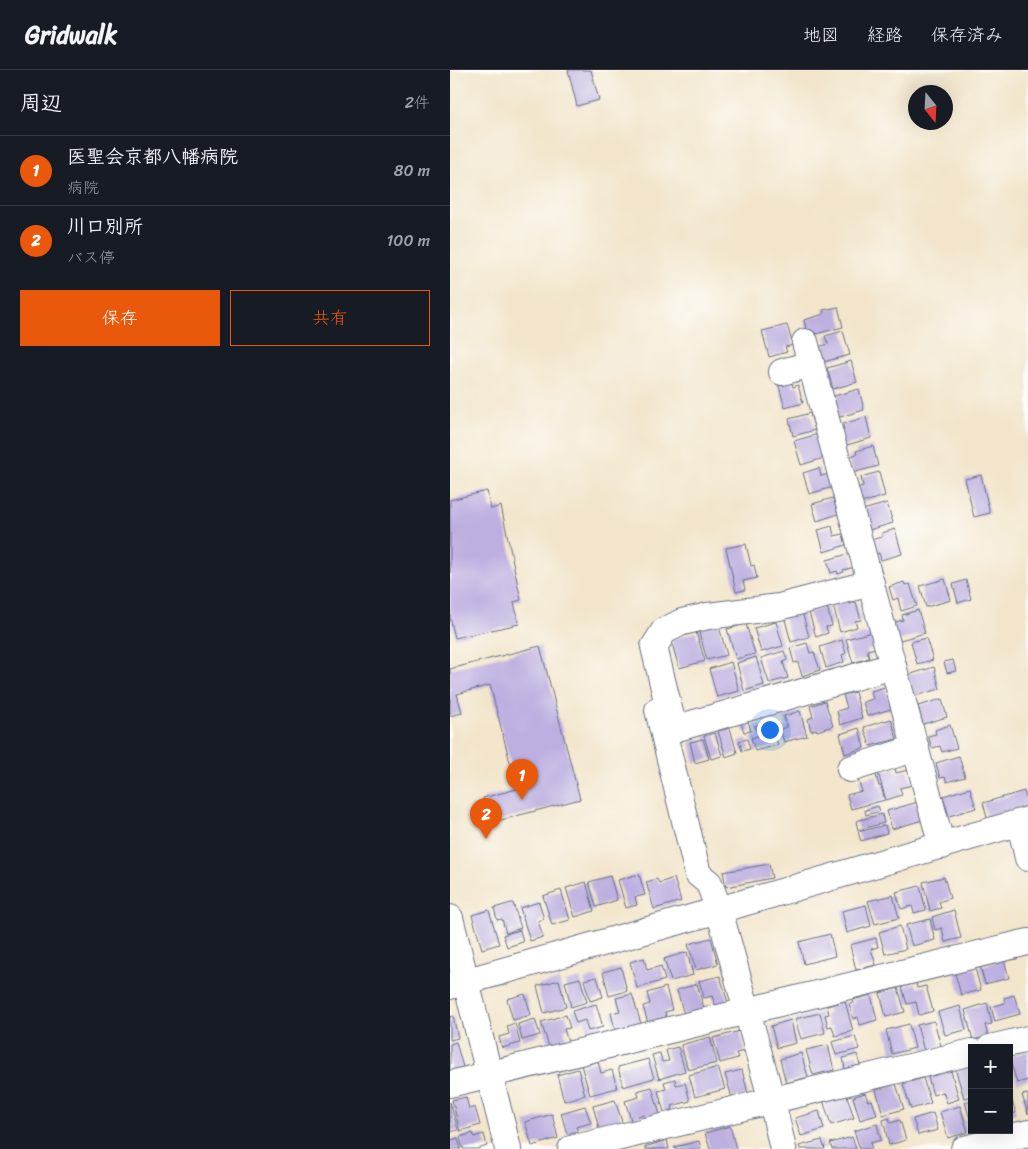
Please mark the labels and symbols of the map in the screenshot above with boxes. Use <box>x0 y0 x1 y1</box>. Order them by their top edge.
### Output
north arrow <box>908 85 953 130</box>
your location <box>757 717 783 743</box>
pin: 1 <box>506 759 538 800</box>
pin: 2 <box>470 798 502 839</box>

